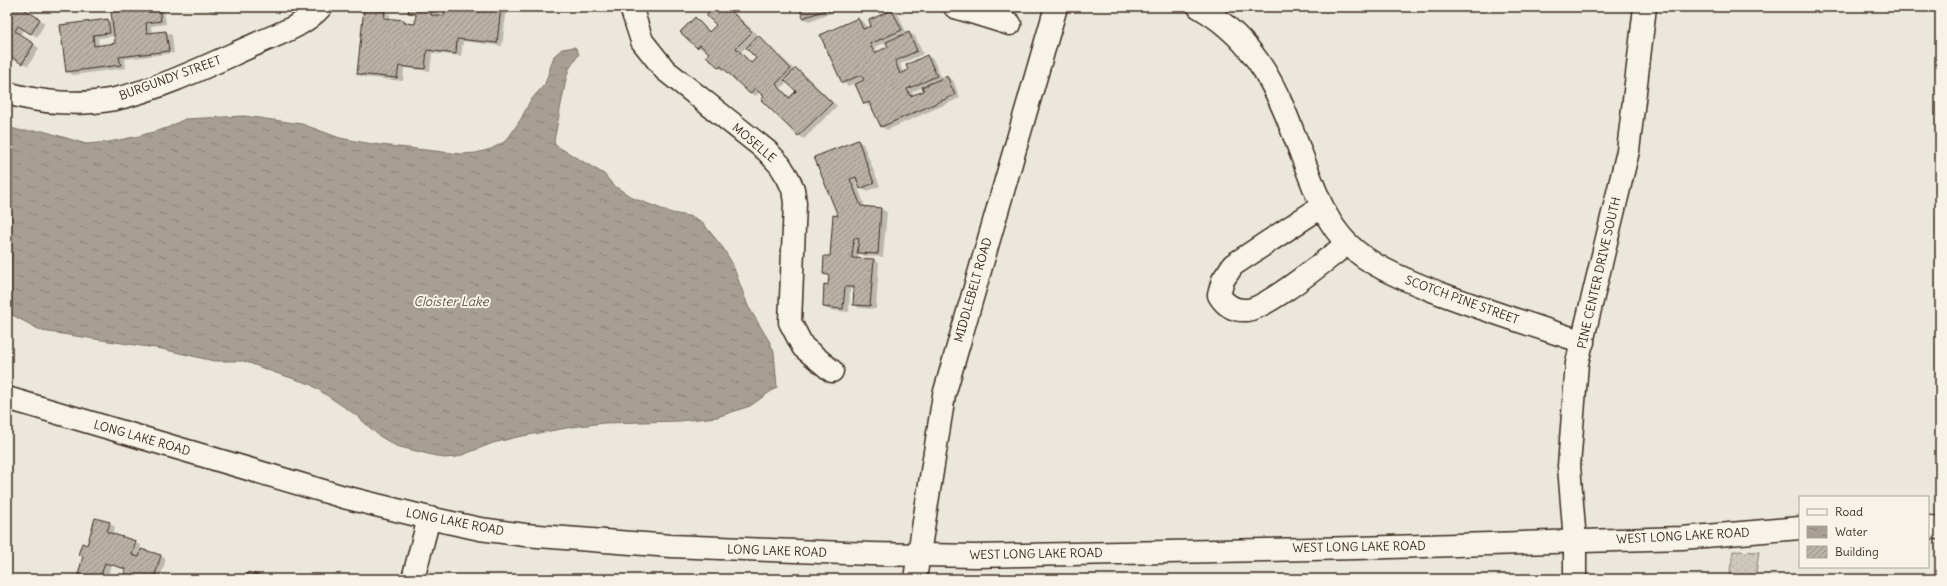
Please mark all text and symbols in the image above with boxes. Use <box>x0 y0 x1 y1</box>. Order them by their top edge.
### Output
street label: BURGUNDY STREET <box>117 52 223 103</box>
street label: MOSELLE <box>729 120 779 165</box>
street label: PINE CENTER DRIVE SOUTH <box>1574 195 1623 350</box>
street label: MIDDLEBELT ROAD <box>950 236 995 344</box>
street label: SCOTCH PINE STREET <box>1403 272 1521 327</box>
water label: Cloister Lake <box>413 293 490 310</box>
street label: LONG LAKE ROAD <box>92 417 192 458</box>
legend <box>1799 496 1929 568</box>
text: Road <box>1835 504 1863 519</box>
street label: LONG LAKE ROAD <box>405 505 505 538</box>
text: Water <box>1835 524 1868 539</box>
street label: WEST LONG LAKE ROAD <box>1616 525 1750 546</box>
street label: WEST LONG LAKE ROAD <box>1292 538 1426 555</box>
street label: LONG LAKE ROAD <box>727 541 827 560</box>
text: Building <box>1835 544 1879 559</box>
street label: WEST LONG LAKE ROAD <box>969 545 1103 562</box>

